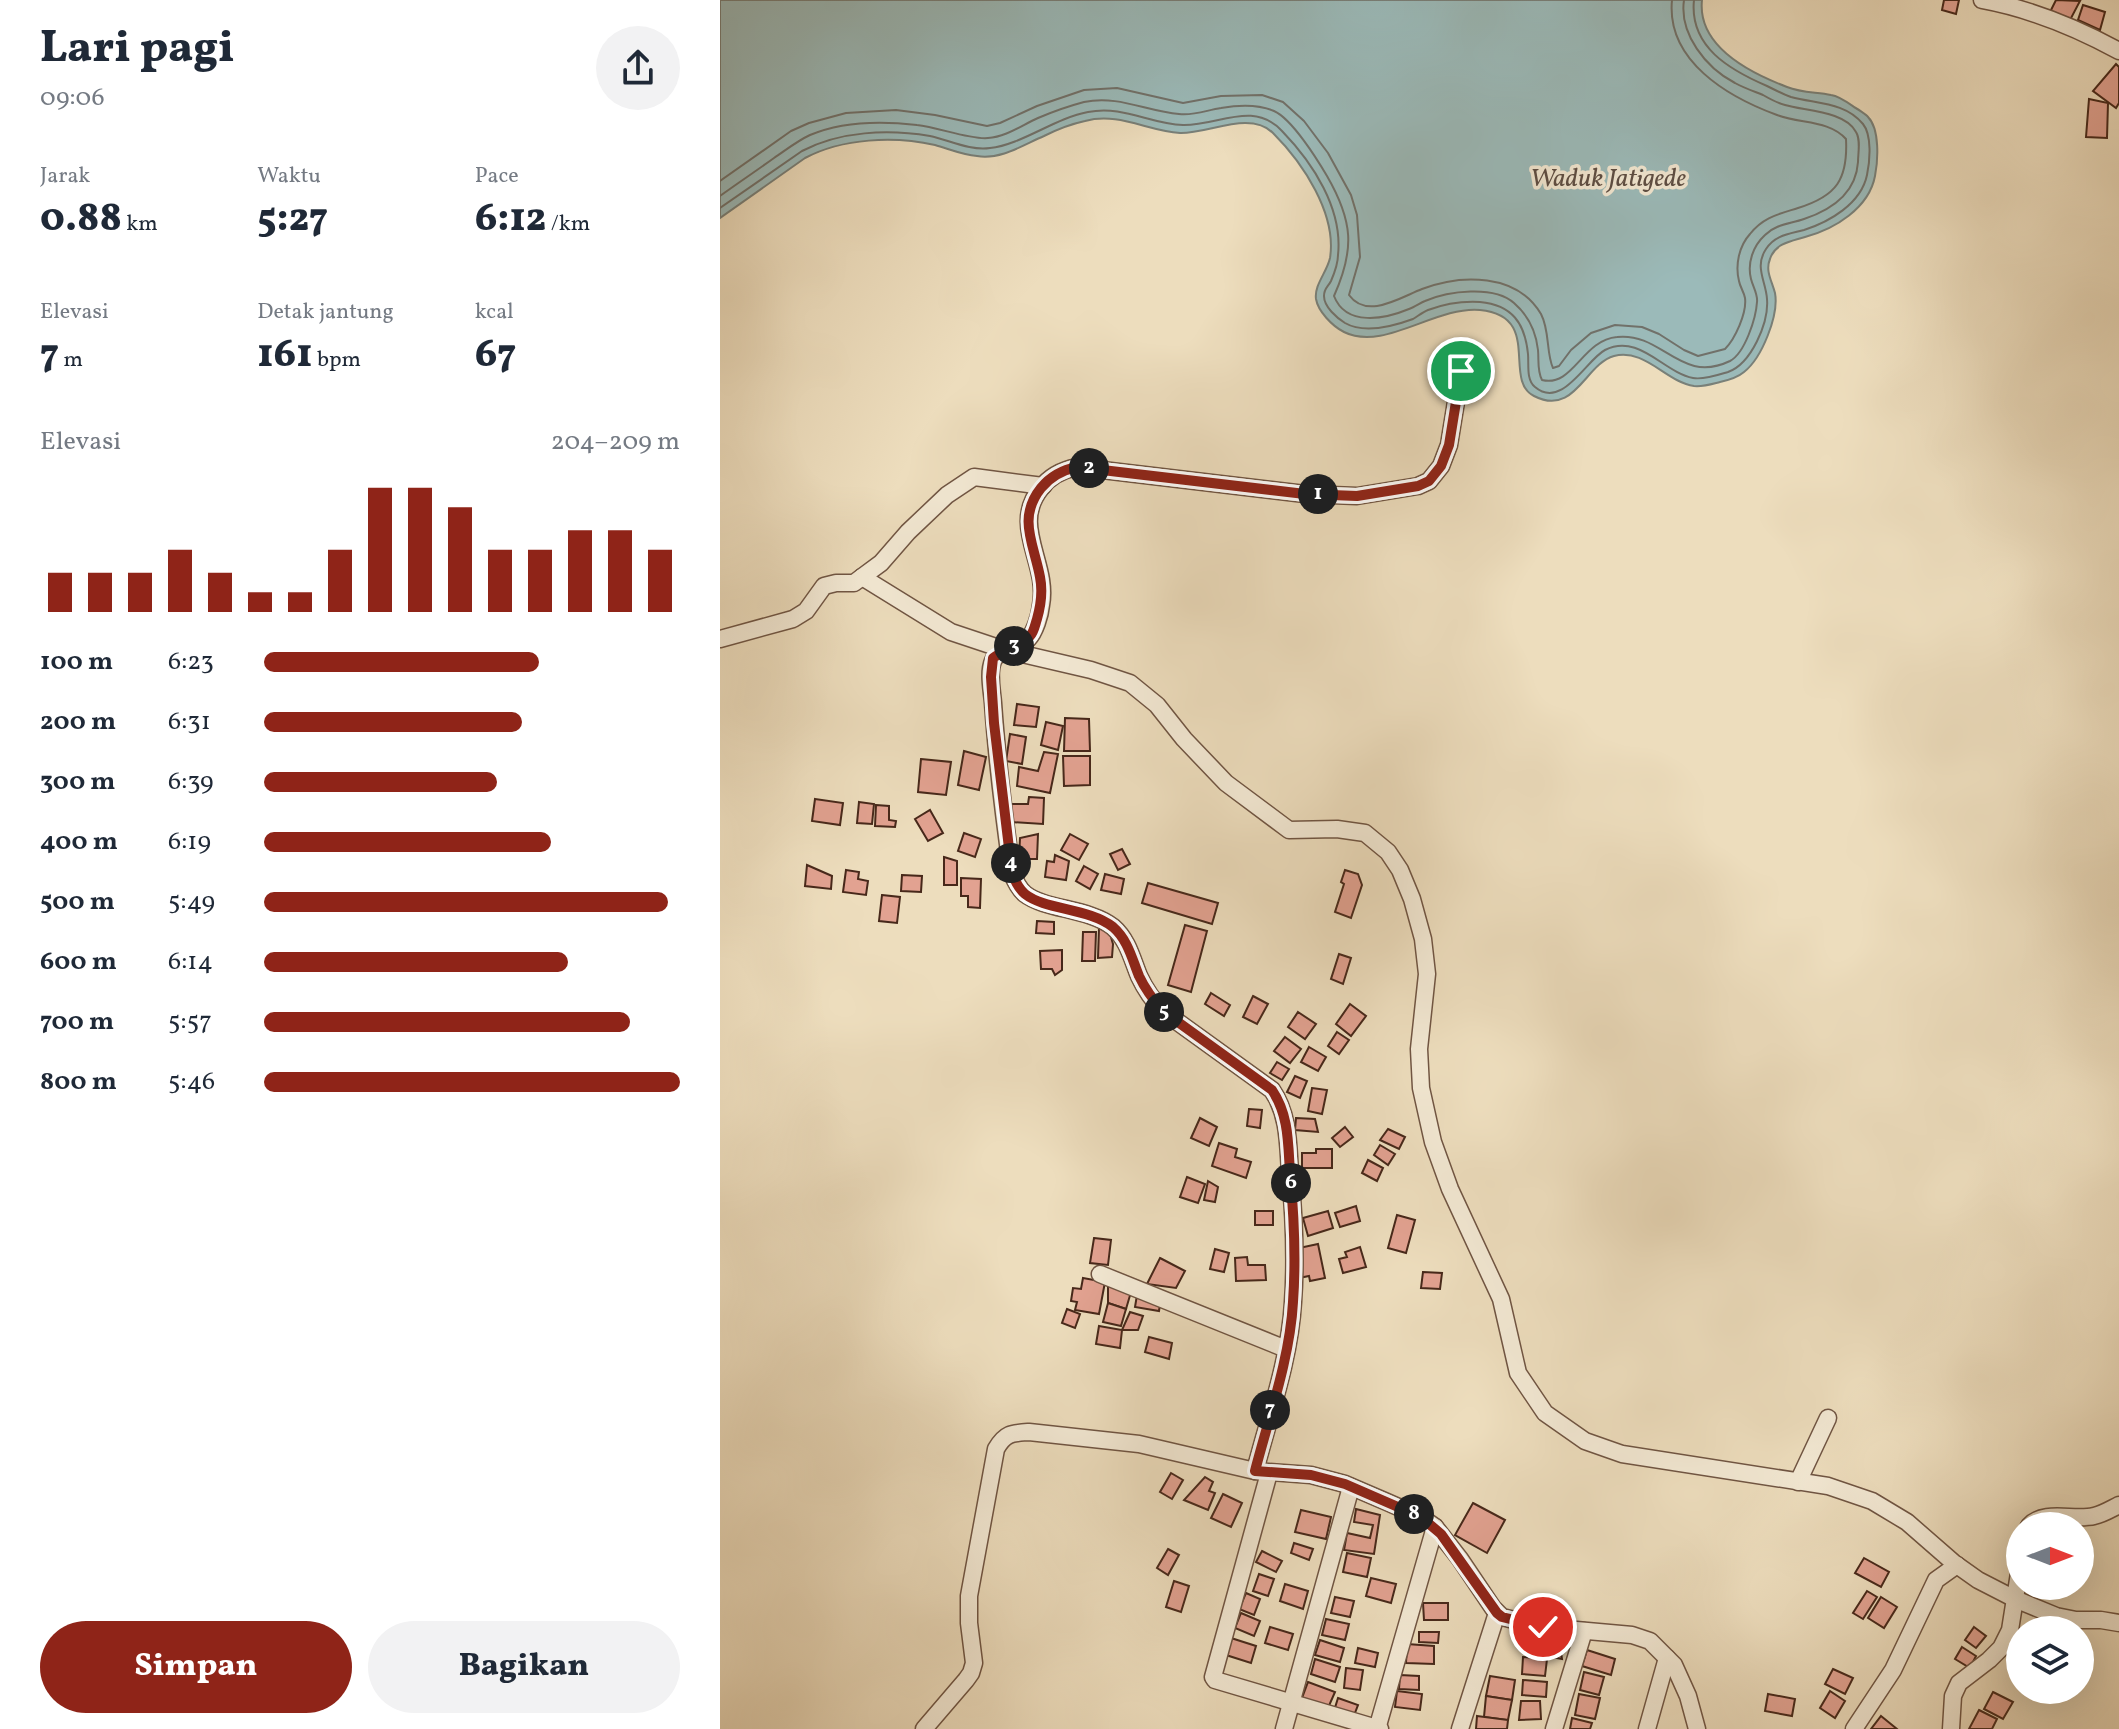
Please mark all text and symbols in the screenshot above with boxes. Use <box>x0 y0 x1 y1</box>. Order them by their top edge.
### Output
text: Lari pagi <box>40 19 235 80</box>
button: share <box>596 26 680 110</box>
text: 09:06 <box>40 80 105 116</box>
text: Jarak <box>40 161 90 192</box>
text: Waktu <box>257 161 321 192</box>
text: Pace <box>475 161 519 192</box>
water label: Waduk Jatigede <box>1530 161 1687 197</box>
text: 0.88 <box>40 192 122 248</box>
text: 5:27 <box>257 192 328 248</box>
text: 6:12 <box>475 192 546 248</box>
text: km <box>122 209 158 240</box>
text: /km <box>546 209 590 240</box>
text: Elevasi <box>40 297 109 328</box>
text: Detak jantung <box>257 297 394 328</box>
text: kcal <box>475 297 514 328</box>
text: 7 <box>40 328 59 384</box>
text: 161 <box>257 328 313 384</box>
text: 67 <box>475 328 516 384</box>
pin <box>1427 337 1495 405</box>
text: m <box>59 345 83 376</box>
text: bpm <box>313 345 361 376</box>
icon: arrive <box>1439 349 1483 393</box>
text: Elevasi <box>40 424 121 460</box>
text: 204–209 m <box>551 424 680 460</box>
pin: 2 <box>1069 448 1109 488</box>
text: 2 <box>1083 452 1095 483</box>
pin: 1 <box>1298 474 1338 514</box>
text: 1 <box>1314 478 1322 509</box>
pin: 3 <box>994 626 1034 666</box>
text: 3 <box>1008 630 1020 661</box>
text: 100 m <box>40 644 113 680</box>
text: 6:23 <box>168 644 214 680</box>
text: 200 m <box>40 704 116 740</box>
text: 6:31 <box>168 704 211 740</box>
text: 300 m <box>40 764 116 800</box>
text: 6:39 <box>168 764 214 800</box>
text: 400 m <box>40 824 118 860</box>
text: 6:19 <box>168 824 211 860</box>
pin: 4 <box>991 843 1031 883</box>
text: 4 <box>1004 847 1018 878</box>
text: 500 m <box>40 884 115 920</box>
text: 5:49 <box>168 884 215 920</box>
text: 600 m <box>40 944 117 980</box>
text: 6:14 <box>168 944 213 980</box>
pin: 5 <box>1144 992 1184 1032</box>
text: 5 <box>1159 996 1169 1027</box>
text: 700 m <box>40 1004 114 1040</box>
text: 5:57 <box>168 1004 212 1040</box>
text: 800 m <box>40 1064 117 1100</box>
text: 5:46 <box>168 1064 215 1100</box>
pin: 6 <box>1271 1163 1311 1203</box>
text: 6 <box>1285 1167 1297 1198</box>
pin: 7 <box>1250 1390 1290 1430</box>
text: 7 <box>1265 1394 1275 1425</box>
pin: 8 <box>1394 1494 1434 1534</box>
text: 8 <box>1408 1498 1420 1529</box>
north arrow <box>2006 1512 2094 1600</box>
map controls <box>2006 1512 2094 1704</box>
pin <box>1509 1593 1577 1661</box>
icon: check <box>1521 1605 1565 1649</box>
button: layers <box>2006 1616 2094 1704</box>
button: Simpan <box>40 1621 352 1713</box>
button: Bagikan <box>368 1621 680 1713</box>

